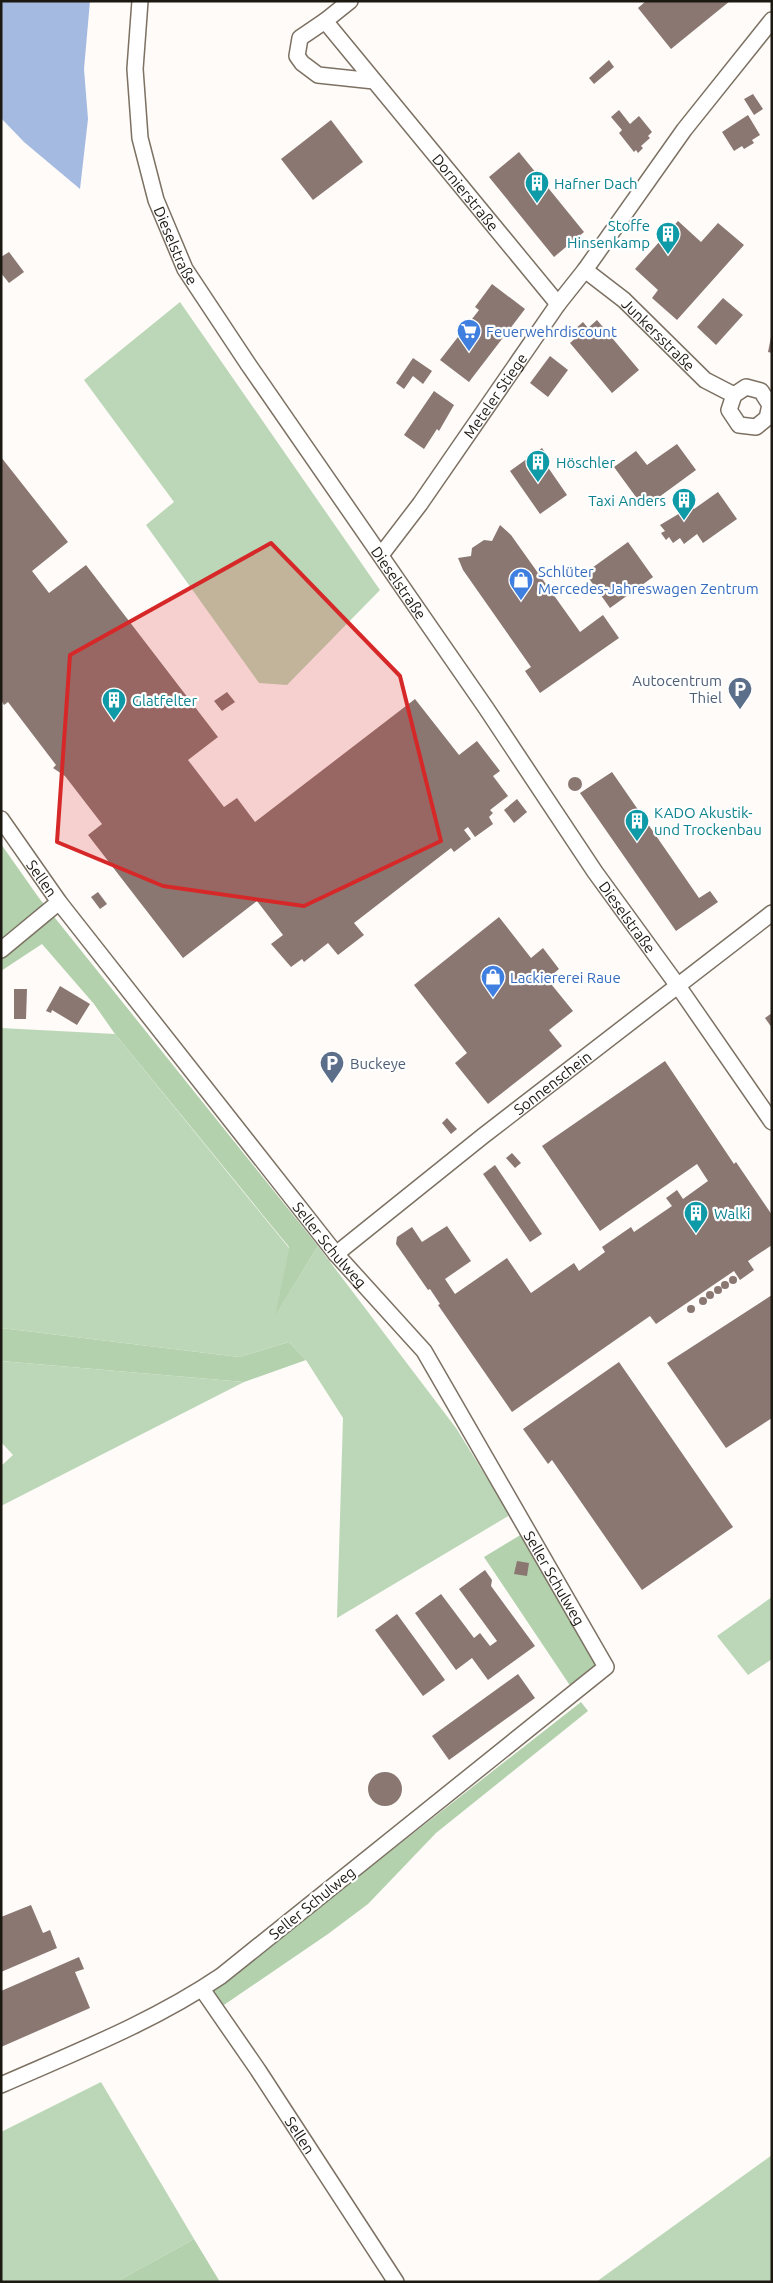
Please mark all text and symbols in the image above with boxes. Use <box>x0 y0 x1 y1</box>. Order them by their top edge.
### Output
street label: Dornierstraße <box>429 150 502 234</box>
building icon: Hafner Dach <box>524 170 550 204</box>
place label: Hafner Dach <box>554 175 638 192</box>
street label: Dieselstraße <box>151 204 201 288</box>
place label: Stoffe Hinsenkamp <box>567 217 650 251</box>
building icon: Stoffe Hinsenkamp <box>655 221 681 255</box>
street label: Junkersstraße <box>619 295 699 374</box>
supermarket icon: Feuerwehrdiscount <box>456 318 482 352</box>
place label: Feuerwehrdiscount <box>486 323 617 340</box>
street label: Meteler Stiege <box>460 350 530 441</box>
building icon: Höschler <box>525 449 551 483</box>
place label: Höschler <box>556 454 615 471</box>
building icon: Taxi Anders <box>671 487 697 521</box>
place label: Taxi Anders <box>588 492 666 509</box>
street label: Dieselstraße <box>368 543 430 622</box>
place label: Schlüter Mercedes-Jahreswagen Zentrum <box>538 563 759 597</box>
shop icon: Schlüter Mercedes-Jahreswagen Zentrum <box>508 567 534 601</box>
place label: Autocentrum Thiel <box>632 672 722 706</box>
parking icon: Autocentrum Thiel <box>727 676 753 710</box>
building icon: Glatfelter <box>101 687 127 721</box>
place label: Glatfelter <box>132 692 198 709</box>
place label: KADO Akustik- und Trockenbau <box>654 804 762 838</box>
building icon: KADO Akustik- und Trockenbau <box>624 808 650 842</box>
street label: Sellen <box>24 856 61 900</box>
street label: Dieselstraße <box>596 878 659 956</box>
shop icon: Lackiererei Raue <box>480 964 506 998</box>
place label: Lackiererei Raue <box>510 969 621 986</box>
street label: Sonnenschein <box>510 1047 594 1118</box>
parking icon: Buckeye <box>319 1050 345 1084</box>
place label: Buckeye <box>350 1055 406 1072</box>
street label: Seller Schulweg <box>290 1198 370 1291</box>
building icon: Walki <box>683 1200 709 1234</box>
place label: Walki <box>714 1205 750 1222</box>
street label: Seller Schulweg <box>521 1528 588 1628</box>
street label: Seller Schulweg <box>266 1863 358 1943</box>
street label: Sellen <box>282 2113 319 2157</box>

